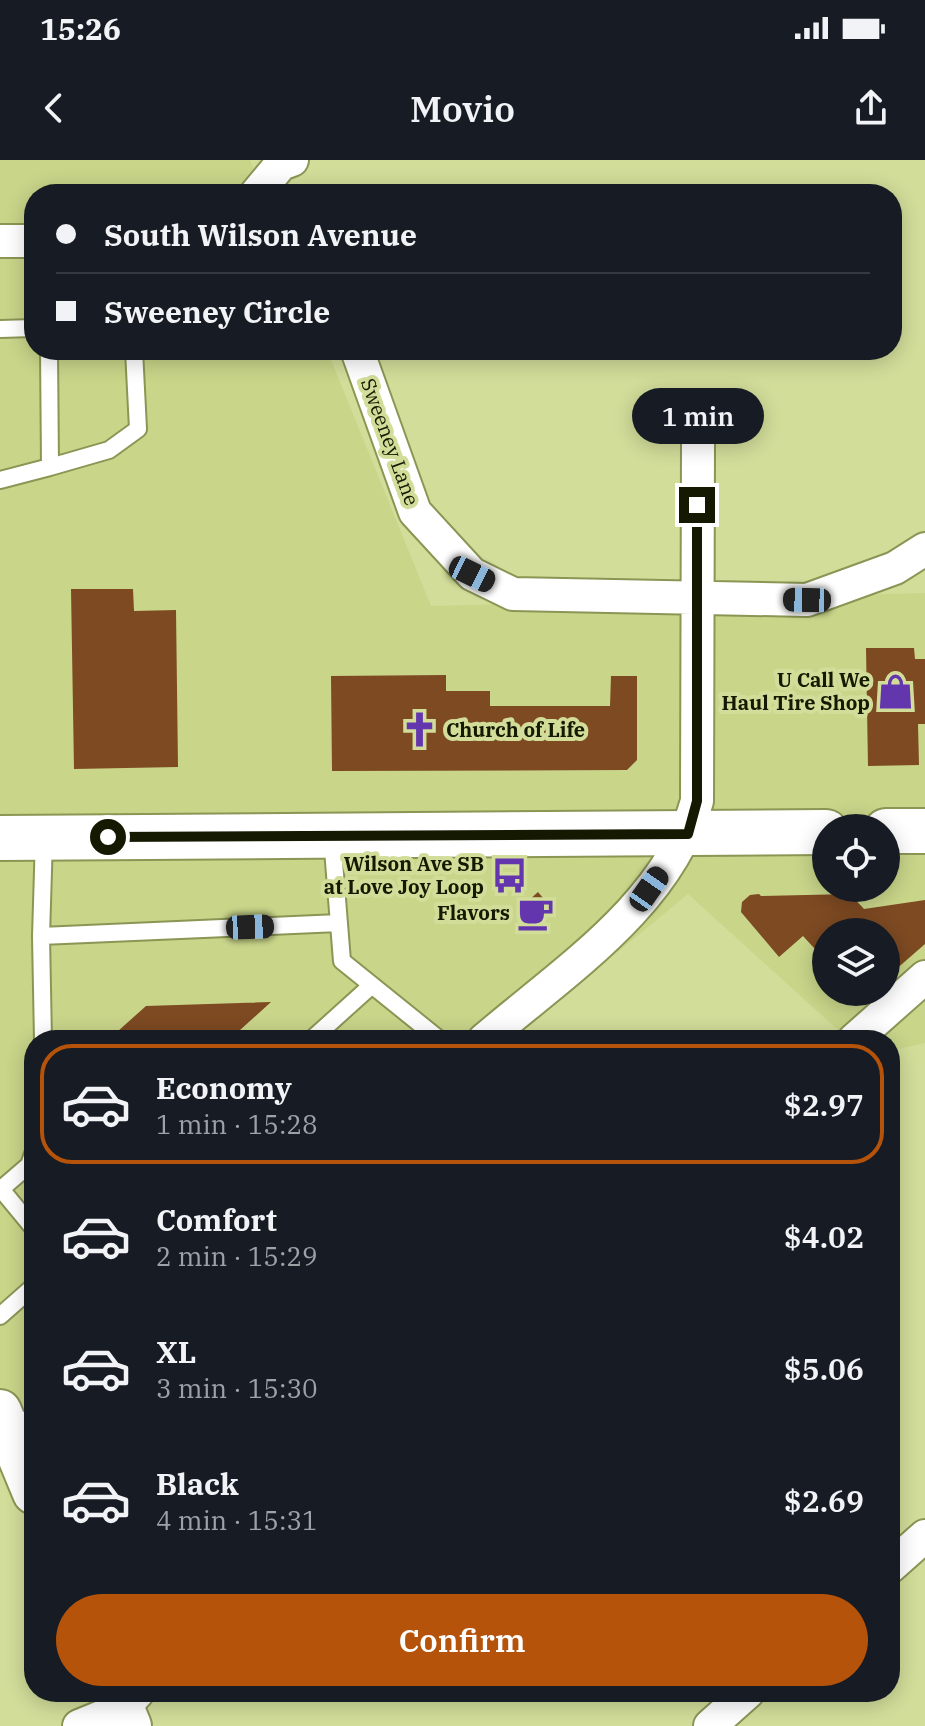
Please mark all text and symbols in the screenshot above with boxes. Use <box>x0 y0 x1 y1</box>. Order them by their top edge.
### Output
text: 15:26 <box>40 9 121 48</box>
text: Movio <box>410 85 515 132</box>
icon: back <box>32 86 76 130</box>
icon: share <box>849 86 893 130</box>
text: South Wilson Avenue <box>104 215 417 254</box>
text: Sweeney Circle <box>104 292 330 331</box>
street label: Sweeney Lane <box>355 374 426 509</box>
callout: 1 min <box>631 389 763 445</box>
text: 1 min <box>662 399 734 433</box>
route end <box>679 487 715 523</box>
car <box>445 553 499 595</box>
car <box>783 588 831 612</box>
place label: U Call We Haul Tire Shop <box>722 666 870 716</box>
shop icon: U Call We Haul Tire Shop <box>877 672 915 710</box>
church icon: Church of Life <box>401 711 439 749</box>
place label: Church of Life <box>446 716 585 743</box>
map controls <box>812 814 900 1006</box>
button: locate <box>812 814 900 902</box>
route start <box>90 819 126 855</box>
place label: Wilson Ave SB at Love Joy Loop <box>324 850 484 900</box>
bus stop icon: Wilson Ave SB at Love Joy Loop <box>491 857 529 895</box>
car <box>625 862 673 916</box>
cafe icon: Flavors <box>517 894 555 932</box>
place label: Flavors <box>437 899 510 926</box>
car <box>226 914 274 940</box>
button: layers <box>812 918 900 1006</box>
icon: car <box>60 1068 132 1140</box>
text: Economy <box>156 1068 292 1107</box>
text: $2.97 <box>784 1085 864 1124</box>
text: 1 min · 15:28 <box>156 1107 318 1141</box>
icon: car <box>60 1200 132 1272</box>
text: Comfort <box>156 1200 277 1239</box>
text: $4.02 <box>784 1217 864 1256</box>
text: 2 min · 15:29 <box>156 1239 318 1273</box>
icon: car <box>60 1332 132 1404</box>
text: XL <box>156 1332 196 1371</box>
text: $5.06 <box>784 1349 864 1388</box>
text: 3 min · 15:30 <box>156 1371 318 1405</box>
icon: car <box>60 1464 132 1536</box>
text: Black <box>156 1464 239 1503</box>
text: $2.69 <box>784 1481 864 1520</box>
text: 4 min · 15:31 <box>156 1503 318 1537</box>
button: Confirm <box>56 1594 868 1686</box>

